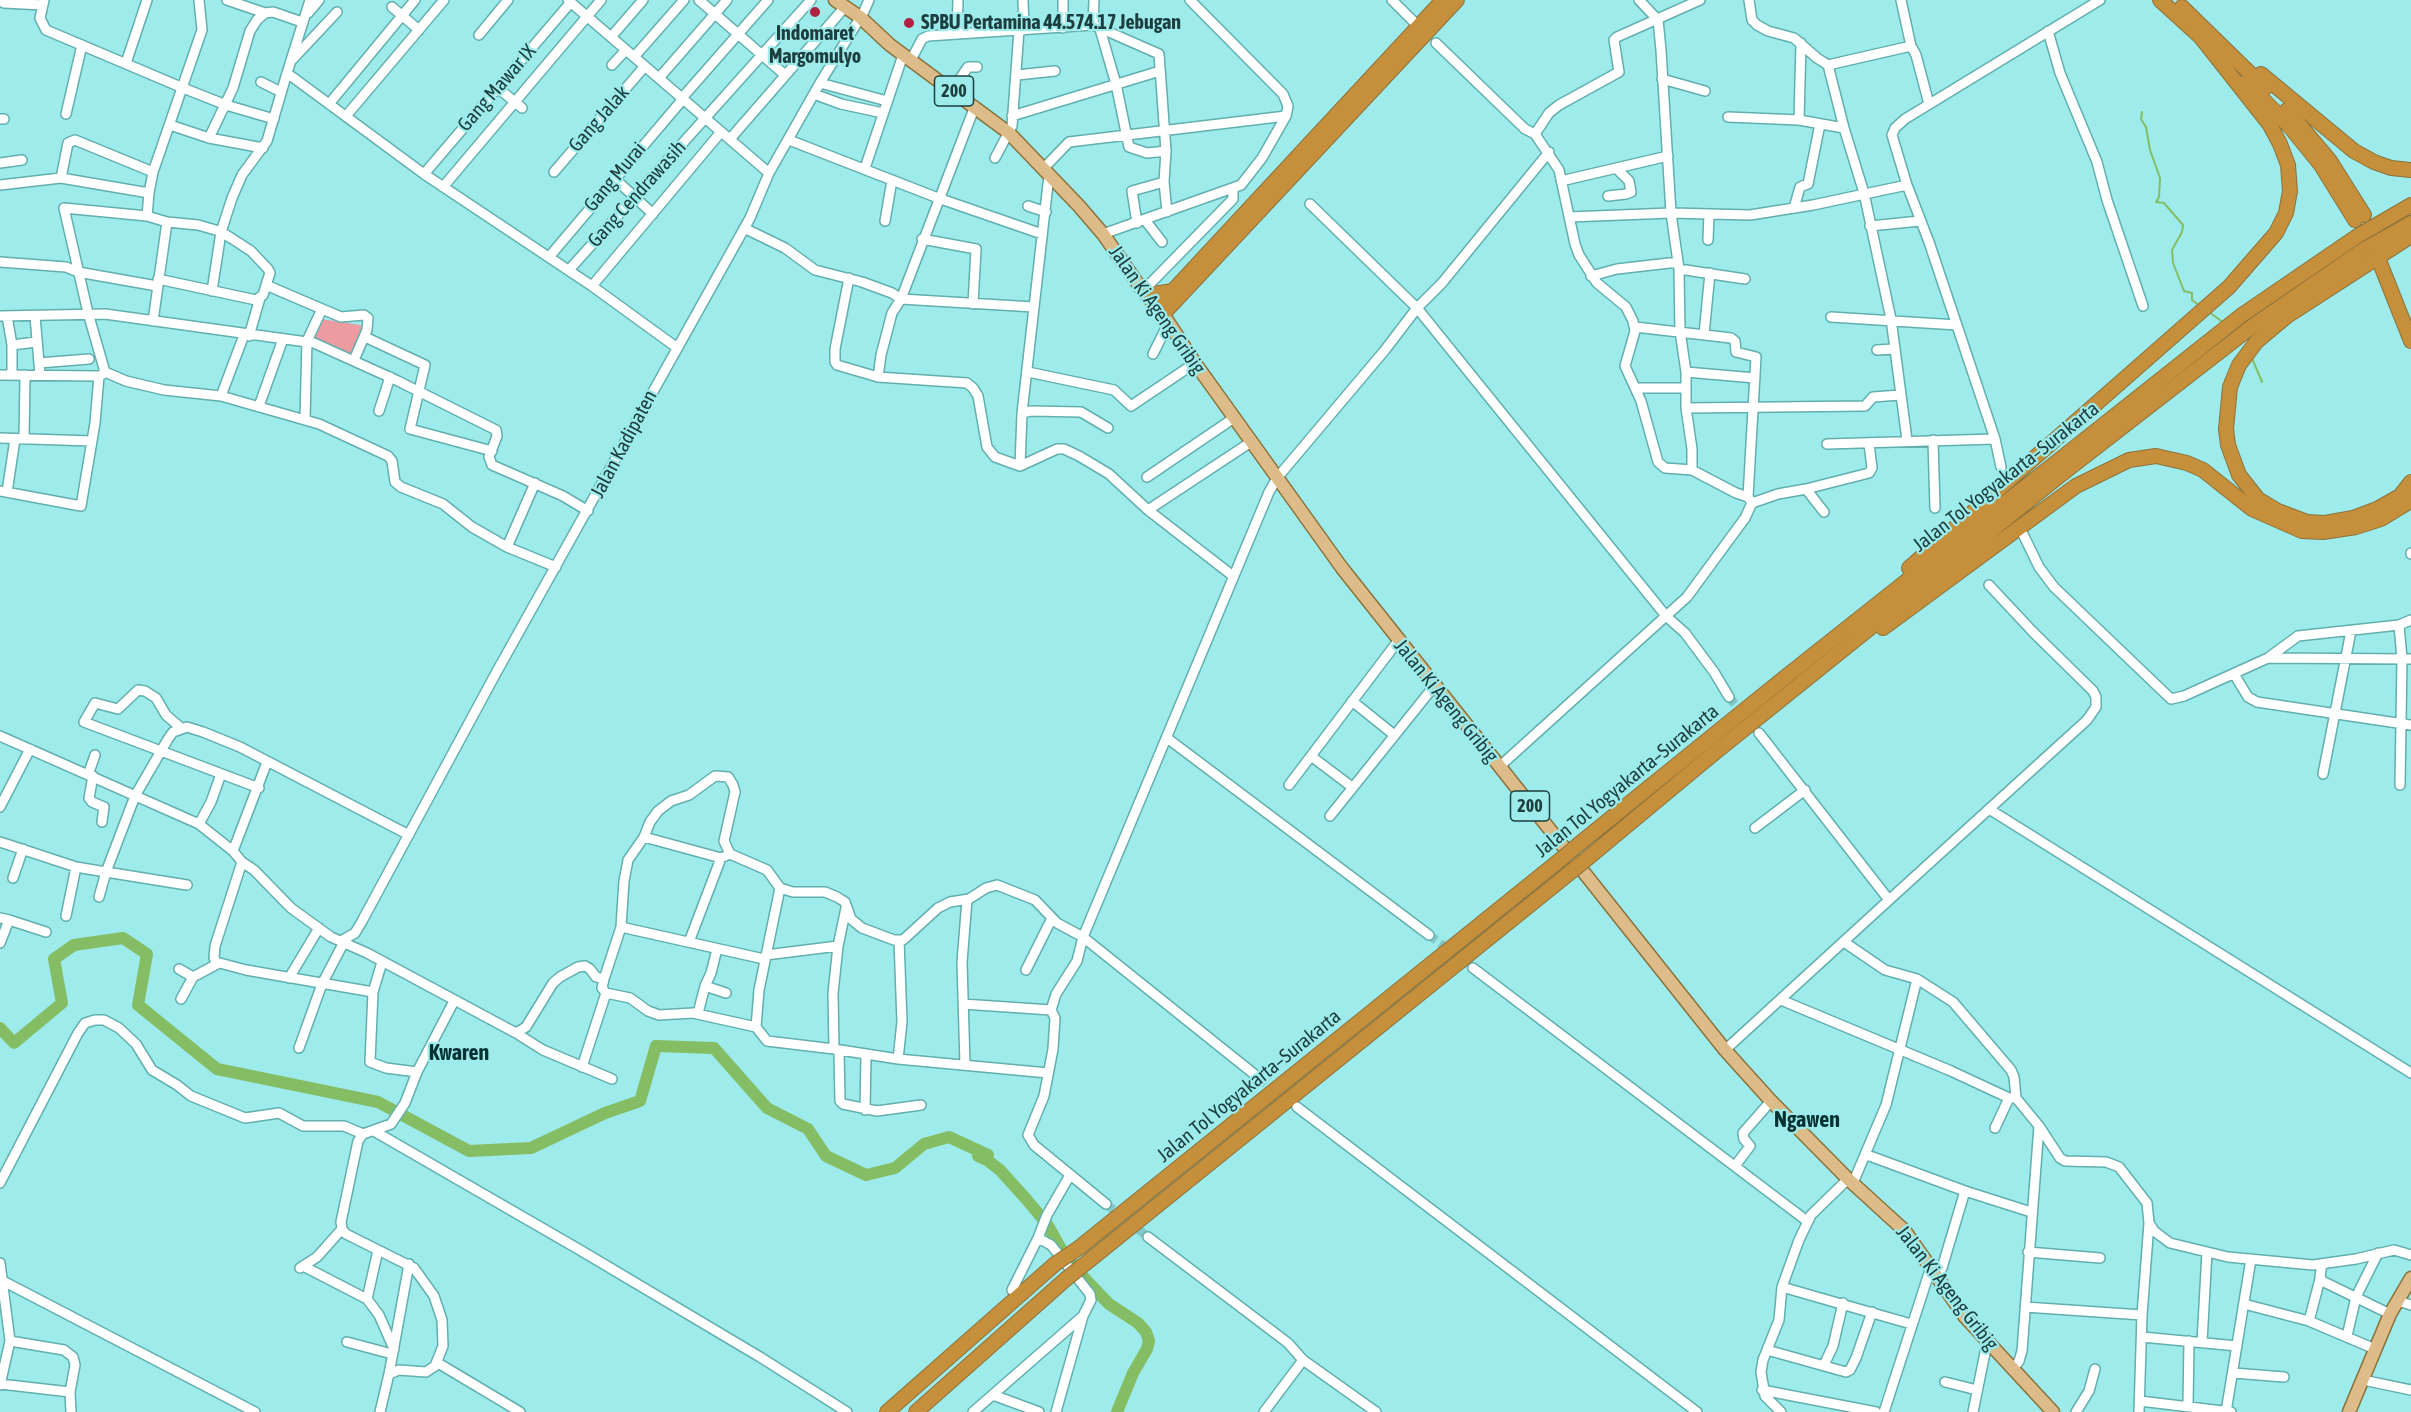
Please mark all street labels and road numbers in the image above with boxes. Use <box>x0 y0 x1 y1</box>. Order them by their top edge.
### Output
street label: Gang Mawar IX <box>453 40 541 136</box>
road number: 200 <box>934 76 974 106</box>
street label: Gang Jalak <box>564 81 634 157</box>
street label: Gang Cendrawasih <box>583 136 691 252</box>
street label: Gang Murai <box>579 137 651 217</box>
street label: Jalan Ki Ageng Gribig <box>1104 241 1210 379</box>
street label: Jalan Kadipaten <box>586 386 662 502</box>
street label: Jalan Tol Yogyakarta–Surakarta <box>1908 397 2104 557</box>
street label: Jalan Ki Ageng Gribig <box>1389 634 1503 768</box>
street label: Jalan Tol Yogyakarta–Surakarta <box>1530 699 1724 863</box>
road number: 200 <box>1510 791 1550 821</box>
street label: Jalan Tol Yogyakarta–Surakarta <box>1152 1004 1346 1168</box>
street label: Jalan Ki Ageng Gribig <box>1891 1221 2003 1355</box>

